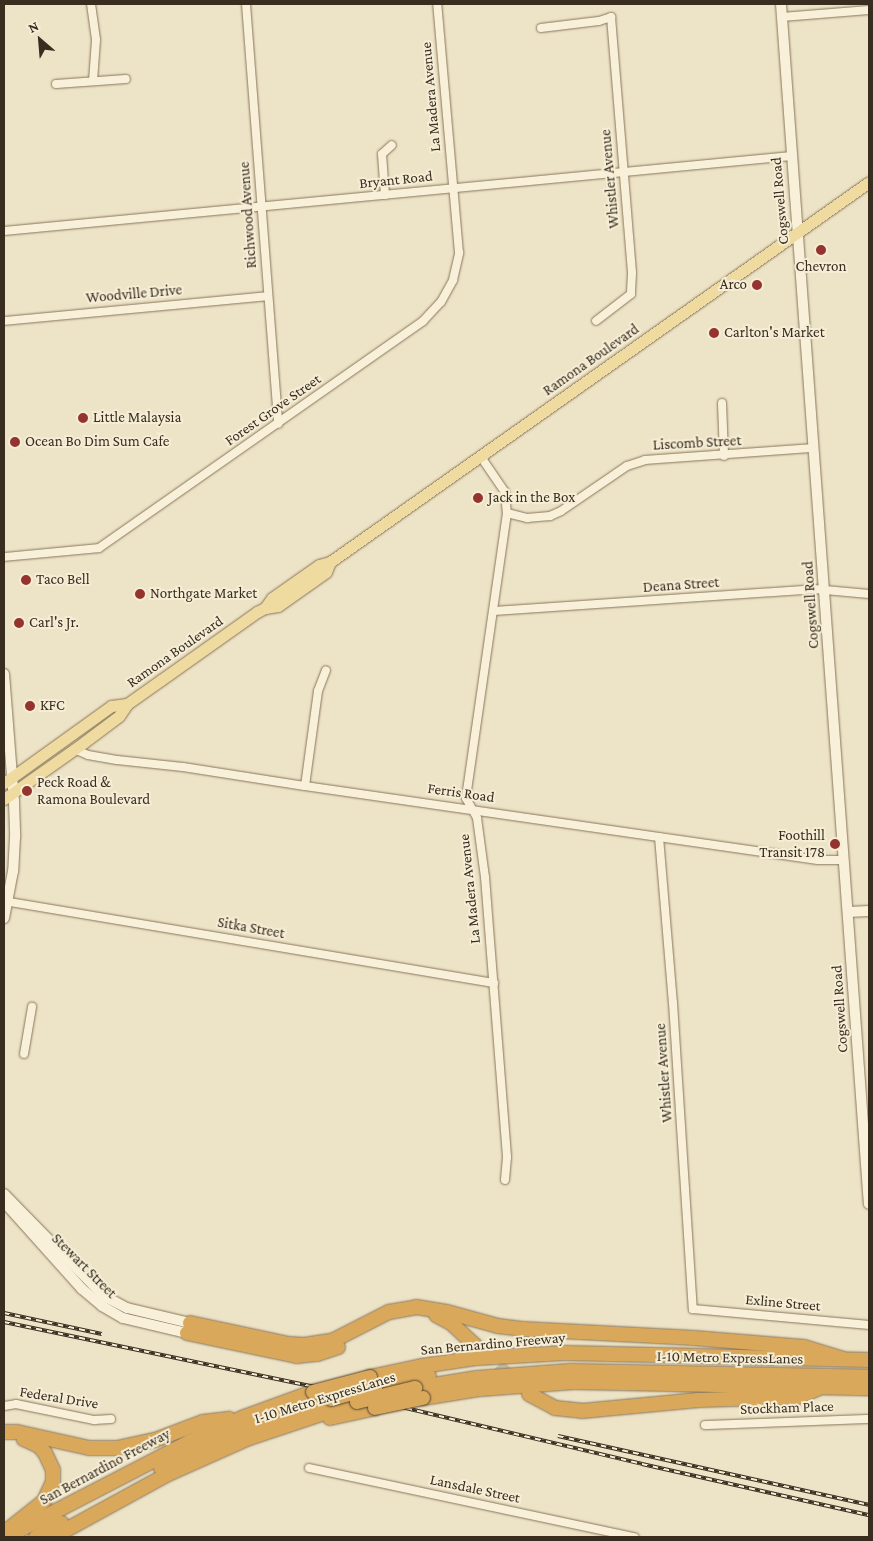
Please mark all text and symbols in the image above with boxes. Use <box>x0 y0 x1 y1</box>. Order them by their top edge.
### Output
north arrow <box>15 15 65 65</box>
text: N <box>25 17 41 36</box>
street label: La Madera Avenue <box>417 41 445 153</box>
street label: Whistler Avenue <box>597 129 623 229</box>
street label: Cogswell Road <box>767 156 793 246</box>
street label: Richwood Avenue <box>235 161 261 269</box>
street label: Bryant Road <box>358 167 434 193</box>
marker: Chevron <box>815 244 827 256</box>
place label: Chevron <box>796 258 846 276</box>
place label: Arco <box>720 276 747 294</box>
marker: Arco <box>751 279 763 291</box>
street label: Woodville Drive <box>85 281 183 307</box>
street label: Ramona Boulevard <box>539 320 643 400</box>
place label: Carlton's Market <box>724 324 825 342</box>
marker: Carlton's Market <box>708 327 720 339</box>
street label: Forest Grove Street <box>222 370 324 450</box>
place label: Little Malaysia <box>93 409 181 427</box>
marker: Little Malaysia <box>77 412 89 424</box>
street label: Liscomb Street <box>652 432 742 454</box>
place label: Ocean Bo Dim Sum Cafe <box>25 433 169 451</box>
marker: Ocean Bo Dim Sum Cafe <box>9 436 21 448</box>
place label: Jack in the Box <box>488 489 575 507</box>
marker: Jack in the Box <box>472 492 484 504</box>
street label: Cogswell Road <box>799 561 823 649</box>
place label: Taco Bell <box>36 571 90 589</box>
street label: Deana Street <box>642 573 720 597</box>
marker: Taco Bell <box>20 574 32 586</box>
place label: Northgate Market <box>150 585 257 603</box>
marker: Northgate Market <box>134 588 146 600</box>
street label: Ramona Boulevard <box>123 612 227 692</box>
place label: Carl's Jr. <box>29 614 79 632</box>
marker: Carl's Jr. <box>13 617 25 629</box>
place label: KFC <box>40 697 65 715</box>
marker: KFC <box>24 700 36 712</box>
place label: Peck Road & Ramona Boulevard <box>37 773 150 808</box>
street label: Ferris Road <box>426 779 496 807</box>
marker: Peck Road & Ramona Boulevard <box>21 785 33 797</box>
place label: Foothill Transit 178 <box>759 826 825 861</box>
street label: La Madera Avenue <box>455 833 485 945</box>
marker: Foothill Transit 178 <box>829 838 841 850</box>
street label: Sitka Street <box>216 913 286 943</box>
street label: Cogswell Road <box>828 965 852 1053</box>
street label: Whistler Avenue <box>652 1023 676 1123</box>
street label: Stewart Street <box>48 1230 120 1302</box>
street label: Exline Street <box>745 1291 821 1315</box>
street label: San Bernardino Freeway <box>420 1329 566 1359</box>
street label: I-10 Metro ExpressLanes <box>657 1348 803 1368</box>
street label: I-10 Metro ExpressLanes <box>252 1368 398 1428</box>
street label: Federal Drive <box>18 1383 100 1413</box>
street label: Stockham Place <box>740 1397 834 1419</box>
street label: San Bernardino Freeway <box>37 1425 173 1509</box>
street label: Lansdale Street <box>428 1471 522 1507</box>

